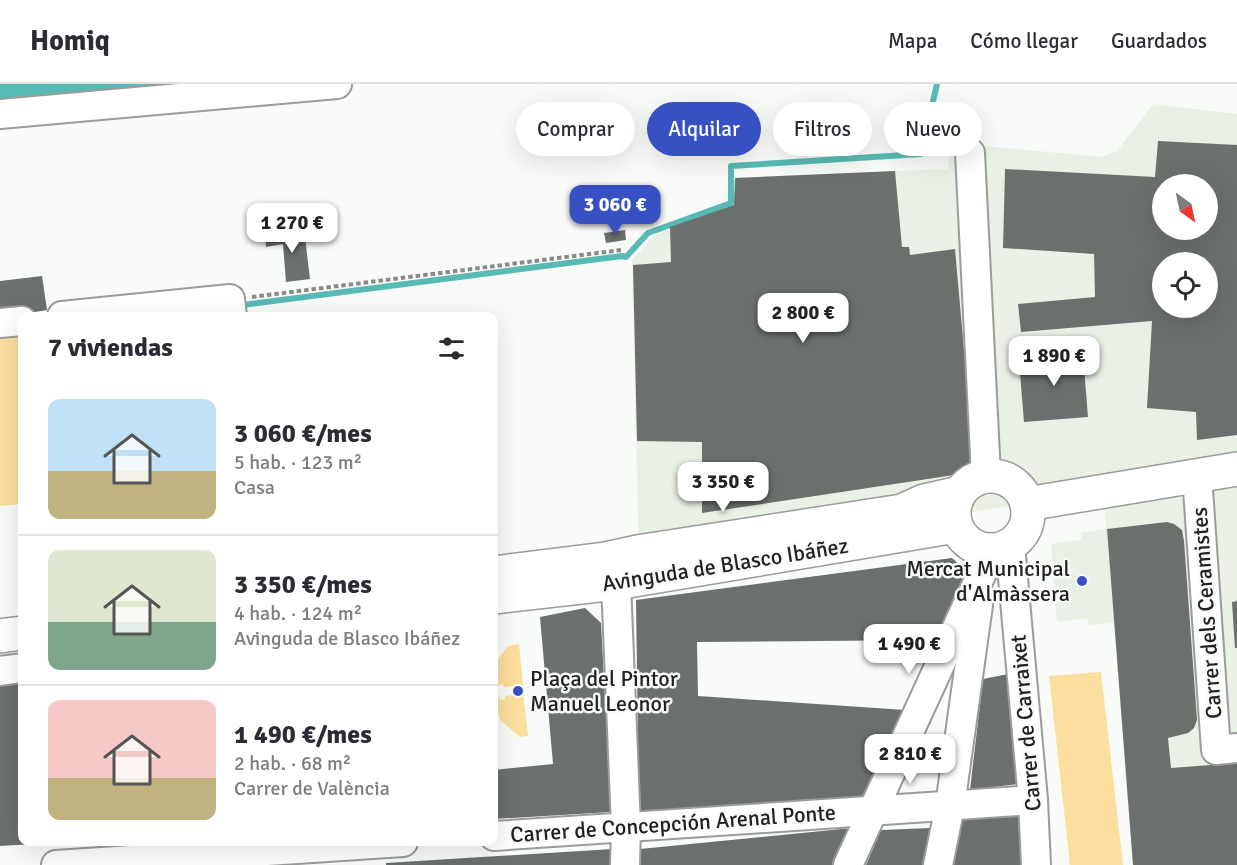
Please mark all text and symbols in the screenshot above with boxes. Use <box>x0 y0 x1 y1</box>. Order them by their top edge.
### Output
text: Homiq <box>30 24 110 58</box>
text: Mapa <box>888 28 937 54</box>
text: Cómo llegar <box>970 28 1078 54</box>
text: Guardados <box>1111 28 1207 54</box>
chip: Comprar <box>516 102 635 156</box>
chip: Alquilar <box>647 102 761 156</box>
chip: Filtros <box>773 102 872 156</box>
chip: Nuevo <box>884 102 982 156</box>
north arrow <box>1152 174 1218 240</box>
map controls <box>1152 174 1218 318</box>
pin: 3 060 € <box>560 185 670 236</box>
text: 3 060 € <box>584 192 646 217</box>
pin: 1 270 € <box>237 203 347 254</box>
text: 1 270 € <box>261 210 323 235</box>
button: locate <box>1152 252 1218 318</box>
pin: 2 800 € <box>748 293 858 344</box>
text: 2 800 € <box>772 300 834 325</box>
text: 7 viviendas <box>48 332 173 364</box>
icon: filters <box>435 332 468 365</box>
pin: 1 890 € <box>999 336 1109 387</box>
text: 1 890 € <box>1023 343 1085 368</box>
text: 3 060 €/mes <box>234 418 372 450</box>
icon: home <box>96 423 168 495</box>
text: 5 hab. · 123 m² <box>234 450 362 475</box>
pin: 3 350 € <box>668 462 778 513</box>
text: 3 350 € <box>692 469 754 494</box>
text: Casa <box>234 475 275 500</box>
street label: Carrer dels Ceramistes <box>1186 506 1227 720</box>
street label: Avinguda de Blasco Ibáñez <box>600 532 850 597</box>
place label: Mercat Municipal d'Almàssera <box>906 555 1070 607</box>
text: 3 350 €/mes <box>234 569 372 601</box>
icon: home <box>96 574 168 646</box>
marker: Mercat Municipal d'Almàssera <box>1075 574 1089 588</box>
text: 4 hab. · 124 m² <box>234 601 362 626</box>
pin: 1 490 € <box>854 624 964 675</box>
text: Avinguda de Blasco Ibáñez <box>234 626 460 651</box>
text: 1 490 € <box>878 631 940 656</box>
street label: Carrer de Carraixet <box>1004 633 1047 812</box>
place label: Plaça del Pintor Manuel Leonor <box>530 665 678 717</box>
marker: Plaça del Pintor Manuel Leonor <box>511 684 525 698</box>
text: 1 490 €/mes <box>234 719 372 751</box>
icon: home <box>96 724 168 796</box>
pin: 2 810 € <box>855 734 965 785</box>
text: 2 810 € <box>879 741 941 766</box>
text: 2 hab. · 68 m² <box>234 751 351 776</box>
text: Carrer de València <box>234 776 390 801</box>
street label: Carrer de Concepción Arenal Ponte <box>509 799 837 848</box>

